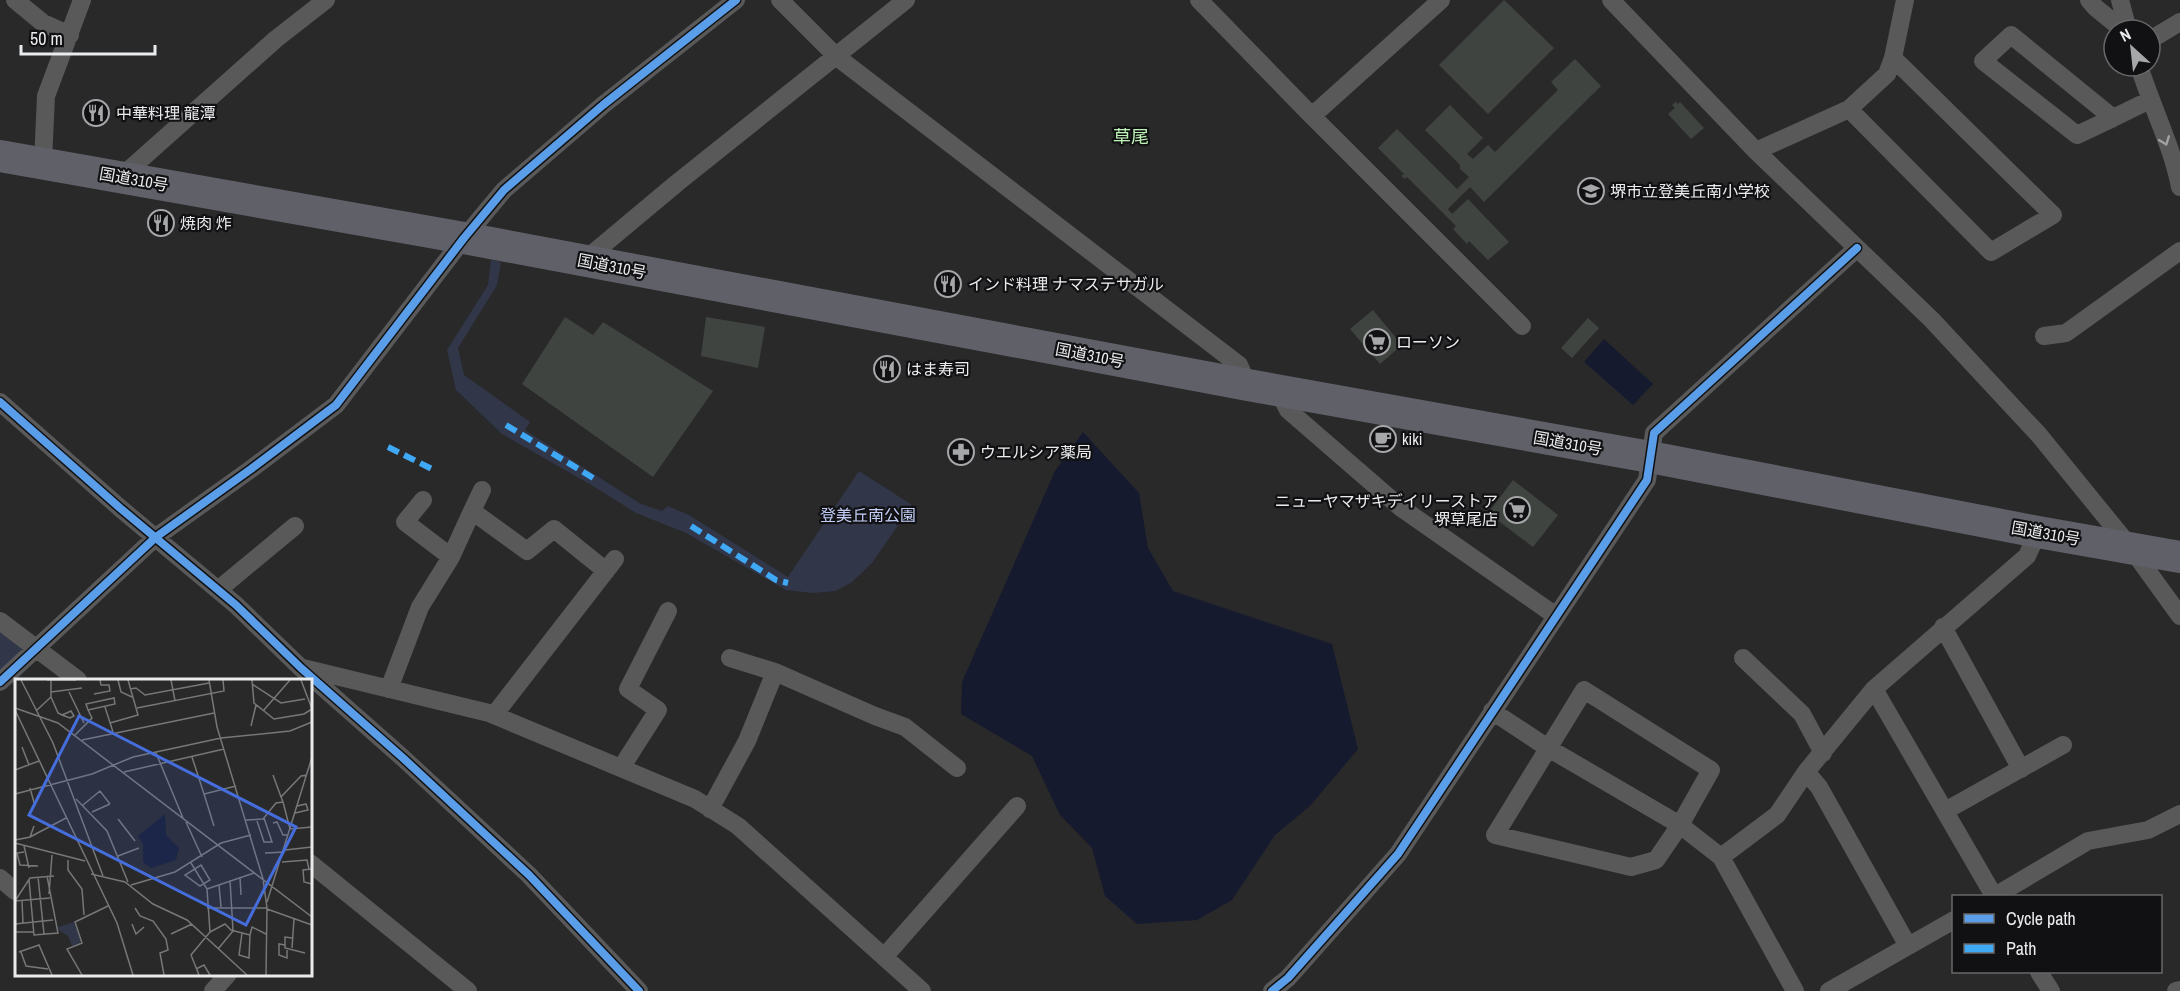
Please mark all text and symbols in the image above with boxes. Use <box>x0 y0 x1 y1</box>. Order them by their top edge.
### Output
scale bar <box>21 18 154 56</box>
north arrow <box>2102 18 2162 78</box>
text: N <box>2116 23 2134 47</box>
text: 50 m <box>30 26 63 51</box>
restaurant icon: 中華料理 龍潭 <box>81 98 111 128</box>
place label: 中華料理 龍潭 <box>116 102 216 124</box>
district label: 草尾 <box>1113 124 1149 149</box>
one-way arrow <box>2158 135 2171 146</box>
street label: 国道310号 <box>98 162 170 196</box>
school or university icon: 堺市立登美丘南小学校 <box>1576 176 1606 206</box>
place label: 堺市立登美丘南小学校 <box>1610 180 1770 202</box>
restaurant icon: 焼肉 炸 <box>146 208 176 238</box>
place label: 焼肉 炸 <box>180 212 232 234</box>
street label: 国道310号 <box>576 249 648 283</box>
restaurant icon: インド料理 ナマステサガル <box>933 269 963 299</box>
place label: インド料理 ナマステサガル <box>968 273 1164 295</box>
supermarket icon: ローソン <box>1362 327 1392 357</box>
place label: ローソン <box>1396 331 1460 353</box>
street label: 国道310号 <box>1054 338 1126 372</box>
restaurant icon: はま寿司 <box>872 354 902 384</box>
place label: はま寿司 <box>906 358 970 380</box>
cafe icon: kiki <box>1368 424 1398 454</box>
street label: 国道310号 <box>1532 426 1604 460</box>
place label: kiki <box>1402 428 1422 450</box>
pharmacy icon: ウエルシア薬局 <box>946 437 976 467</box>
place label: ウエルシア薬局 <box>980 441 1092 463</box>
place label: ニューヤマザキデイリーストア 堺草尾店 <box>1275 490 1498 530</box>
supermarket icon: ニューヤマザキデイリーストア 堺草尾店 <box>1502 495 1532 525</box>
park label: 登美丘南公園 <box>820 504 916 526</box>
street label: 国道310号 <box>2010 516 2082 550</box>
inset map <box>15 679 312 976</box>
legend <box>1952 895 2162 973</box>
text: Cycle path <box>2006 906 2076 931</box>
text: Path <box>2006 936 2036 961</box>

